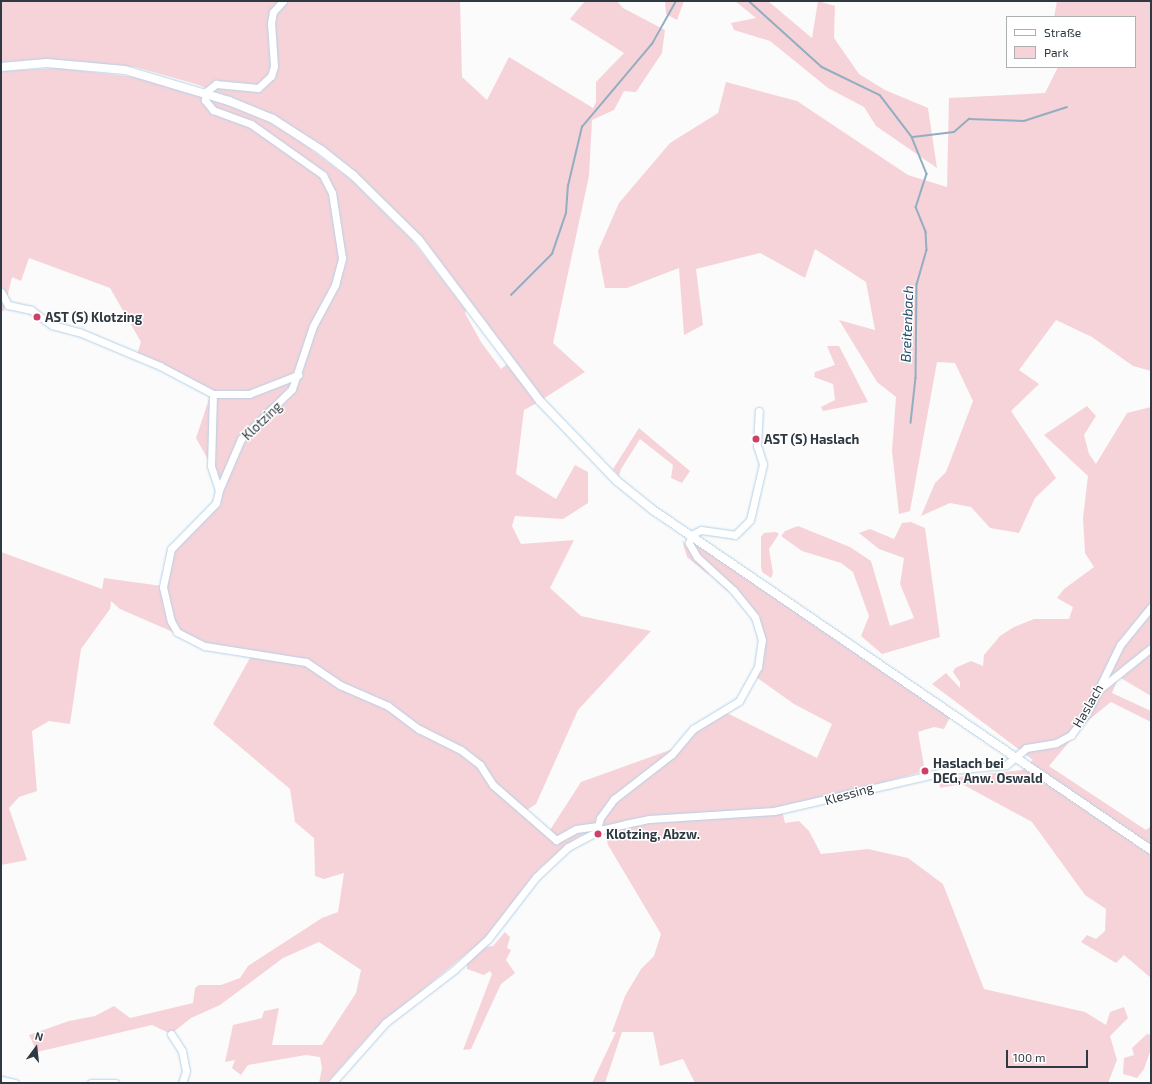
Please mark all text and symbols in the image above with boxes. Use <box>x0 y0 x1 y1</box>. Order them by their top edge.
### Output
legend <box>1006 16 1136 68</box>
text: Straße <box>1044 25 1081 39</box>
text: Park <box>1044 45 1069 59</box>
water label: Breitenbach <box>897 285 917 363</box>
place label: AST (S) Klotzing <box>45 309 142 325</box>
marker: AST (S) Klotzing <box>32 312 42 322</box>
street label: Klotzing <box>239 399 285 443</box>
place label: AST (S) Haslach <box>764 431 860 447</box>
marker: AST (S) Haslach <box>751 434 761 444</box>
street label: Haslach <box>1069 682 1107 730</box>
place label: Haslach bei DEG, Anw. Oswald <box>933 756 1043 787</box>
marker: Haslach bei DEG, Anw. Oswald <box>920 766 930 776</box>
street label: Klessing <box>823 780 875 808</box>
place label: Klotzing, Abzw. <box>606 826 700 842</box>
marker: Klotzing, Abzw. <box>593 829 603 839</box>
north arrow <box>16 1028 56 1068</box>
text: N <box>34 1029 45 1043</box>
scale bar <box>1008 1042 1090 1068</box>
text: 100 m <box>1013 1050 1045 1064</box>

